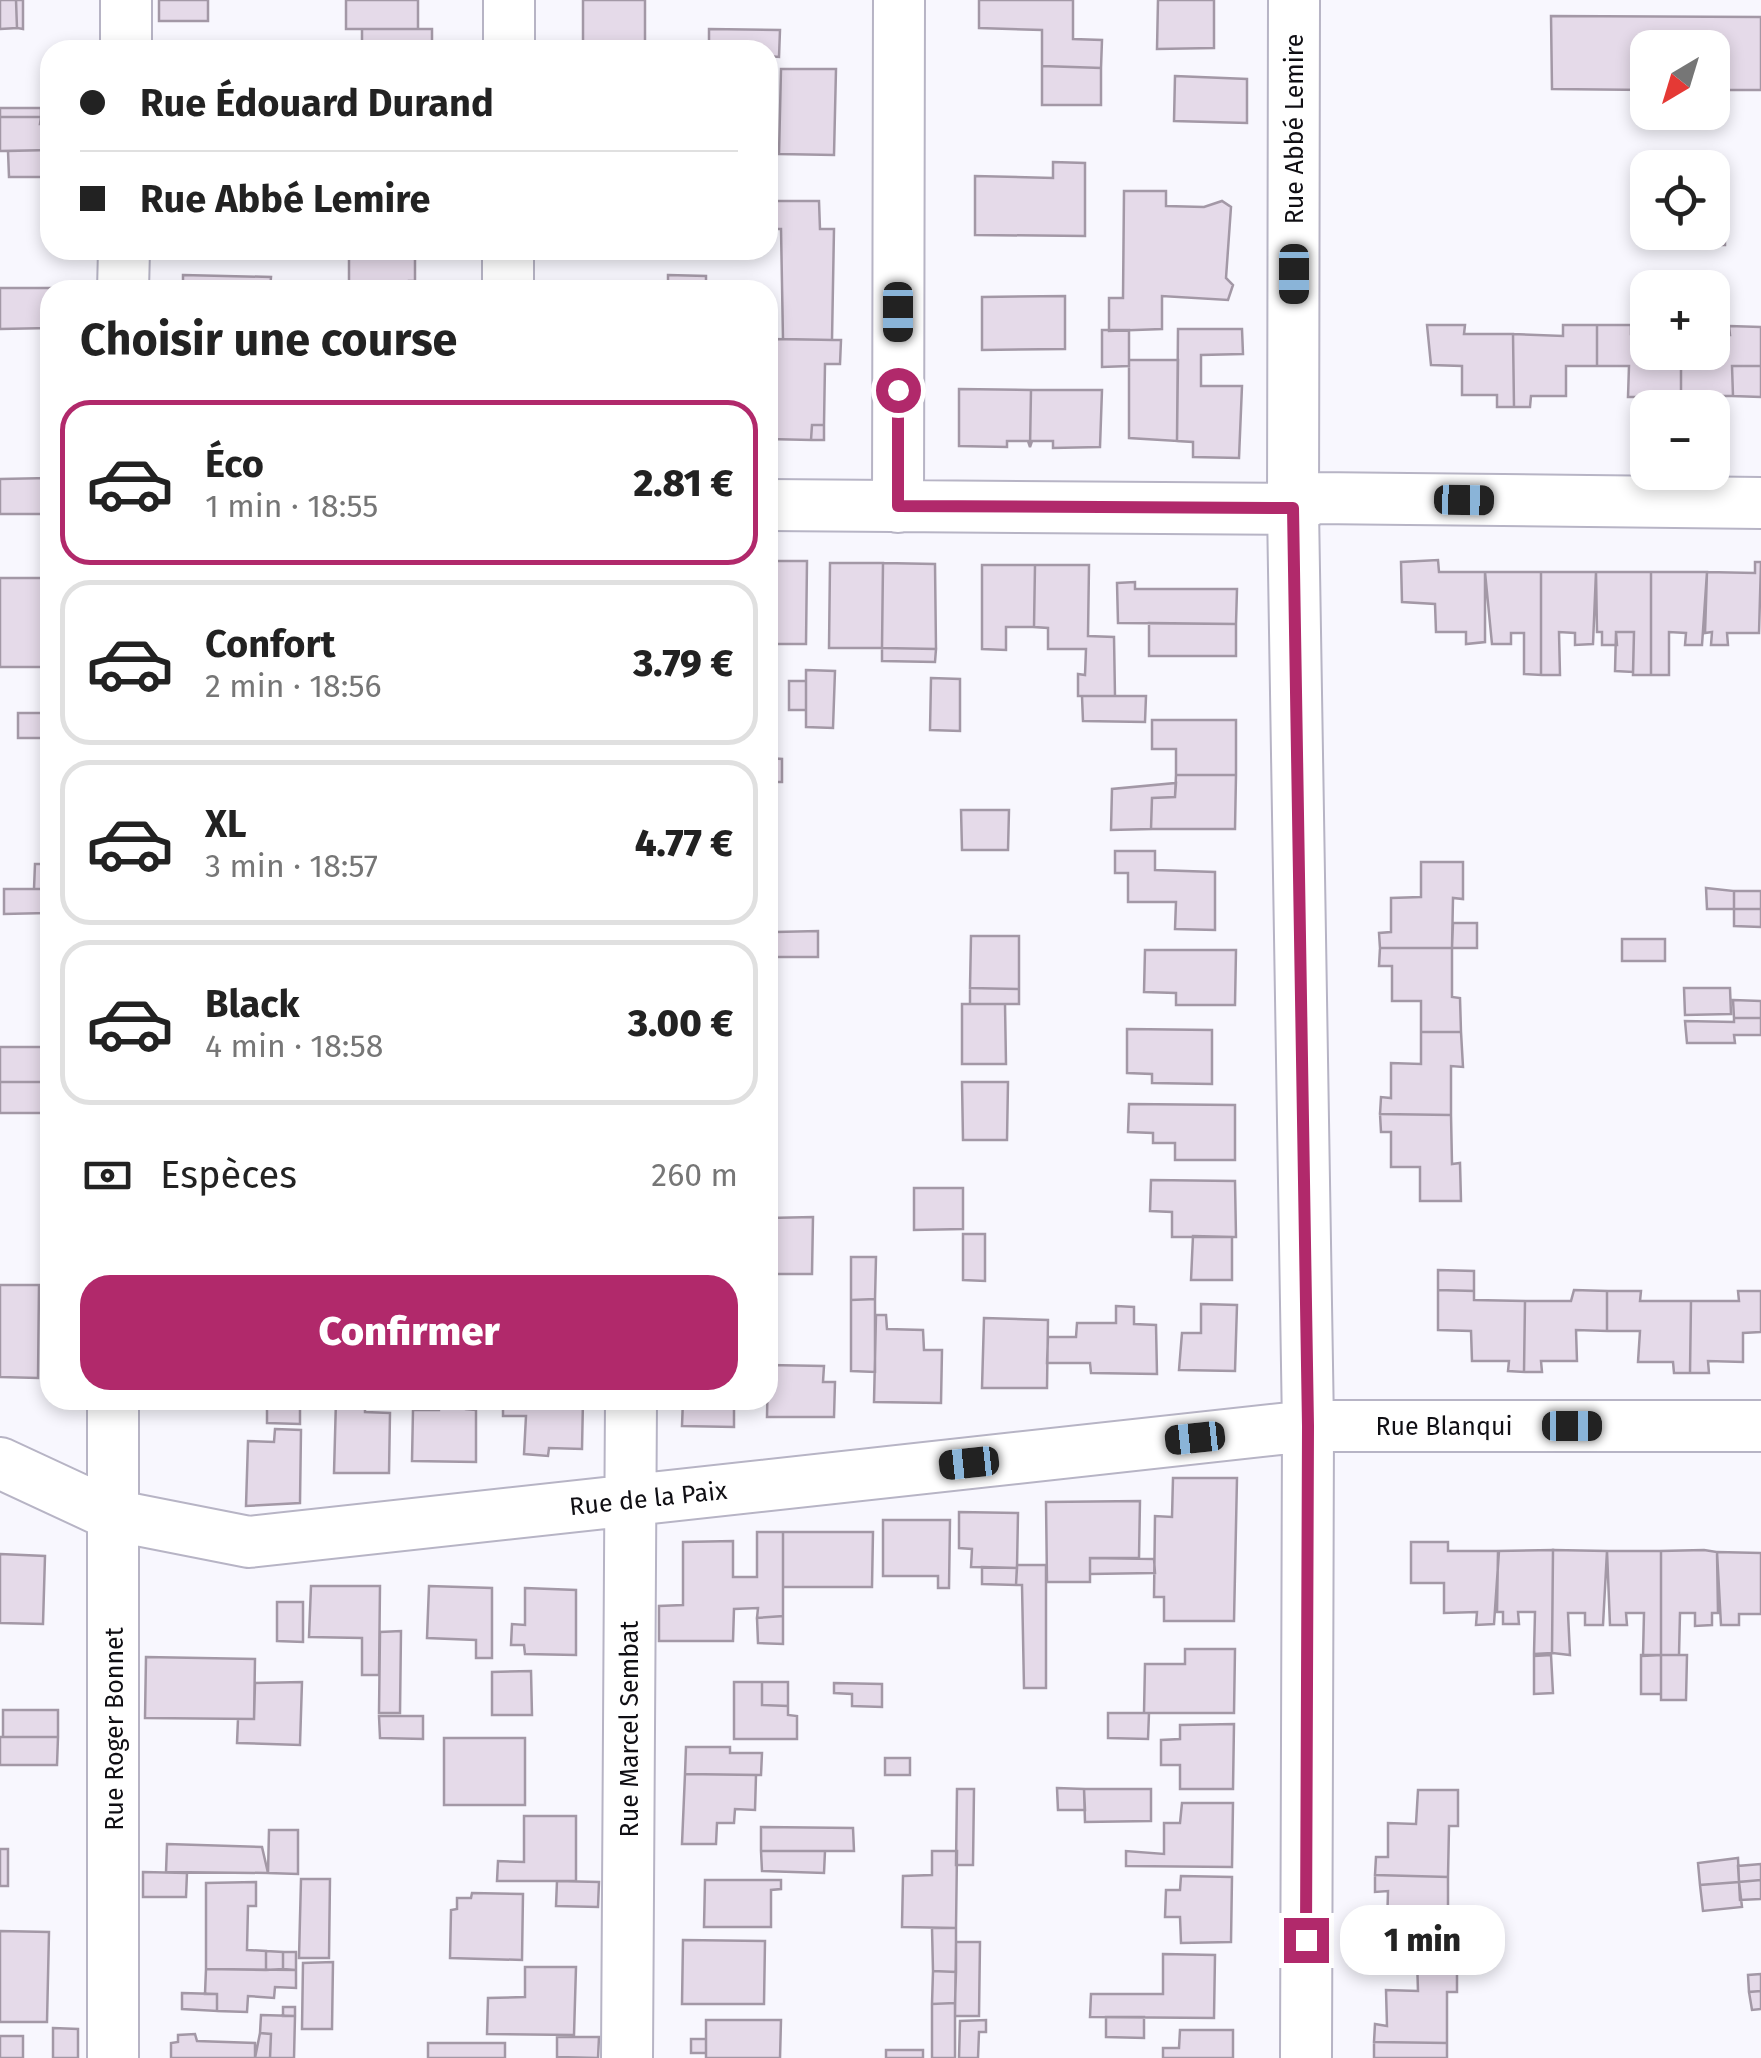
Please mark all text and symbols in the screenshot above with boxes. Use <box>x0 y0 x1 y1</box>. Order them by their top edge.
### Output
north arrow <box>1630 30 1730 130</box>
map controls <box>1630 30 1730 490</box>
street label: Rue Abbé Lemire <box>1280 34 1310 224</box>
text: Rue Édouard Durand <box>140 80 494 126</box>
button: locate <box>1630 150 1730 250</box>
text: Rue Abbé Lemire <box>140 176 430 222</box>
car <box>1279 244 1309 304</box>
button: + <box>1630 270 1730 370</box>
car <box>883 282 913 342</box>
text: Choisir une course <box>80 313 457 367</box>
route start <box>876 368 921 413</box>
button: − <box>1630 390 1730 490</box>
icon: car <box>85 438 175 528</box>
text: Éco <box>205 441 264 487</box>
text: 2.81 € <box>633 460 733 506</box>
car <box>1434 484 1494 516</box>
text: 1 min · 18:55 <box>205 487 378 525</box>
icon: car <box>85 618 175 708</box>
text: Confort <box>205 621 335 667</box>
text: 3.79 € <box>633 640 733 686</box>
text: 2 min · 18:56 <box>205 667 382 705</box>
icon: car <box>85 798 175 888</box>
text: XL <box>205 801 247 847</box>
text: 4.77 € <box>635 820 733 866</box>
text: 3 min · 18:57 <box>205 847 378 885</box>
icon: car <box>85 978 175 1068</box>
text: Black <box>205 981 300 1027</box>
text: 3.00 € <box>628 1000 733 1046</box>
text: 4 min · 18:58 <box>205 1027 383 1065</box>
icon: cash <box>80 1148 135 1203</box>
text: Espèces <box>160 1152 297 1198</box>
text: 260 m <box>651 1156 738 1194</box>
button: Confirmer <box>80 1275 738 1390</box>
car <box>1542 1411 1602 1441</box>
street label: Rue Blanqui <box>1375 1412 1513 1442</box>
car <box>1164 1420 1226 1456</box>
car <box>938 1445 1000 1481</box>
street label: Rue de la Paix <box>568 1476 728 1522</box>
street label: Rue Marcel Sembat <box>615 1620 645 1837</box>
street label: Rue Roger Bonnet <box>100 1626 130 1831</box>
callout: 1 min <box>1341 1905 1506 1975</box>
route end <box>1284 1918 1329 1963</box>
text: 1 min <box>1384 1921 1461 1959</box>

